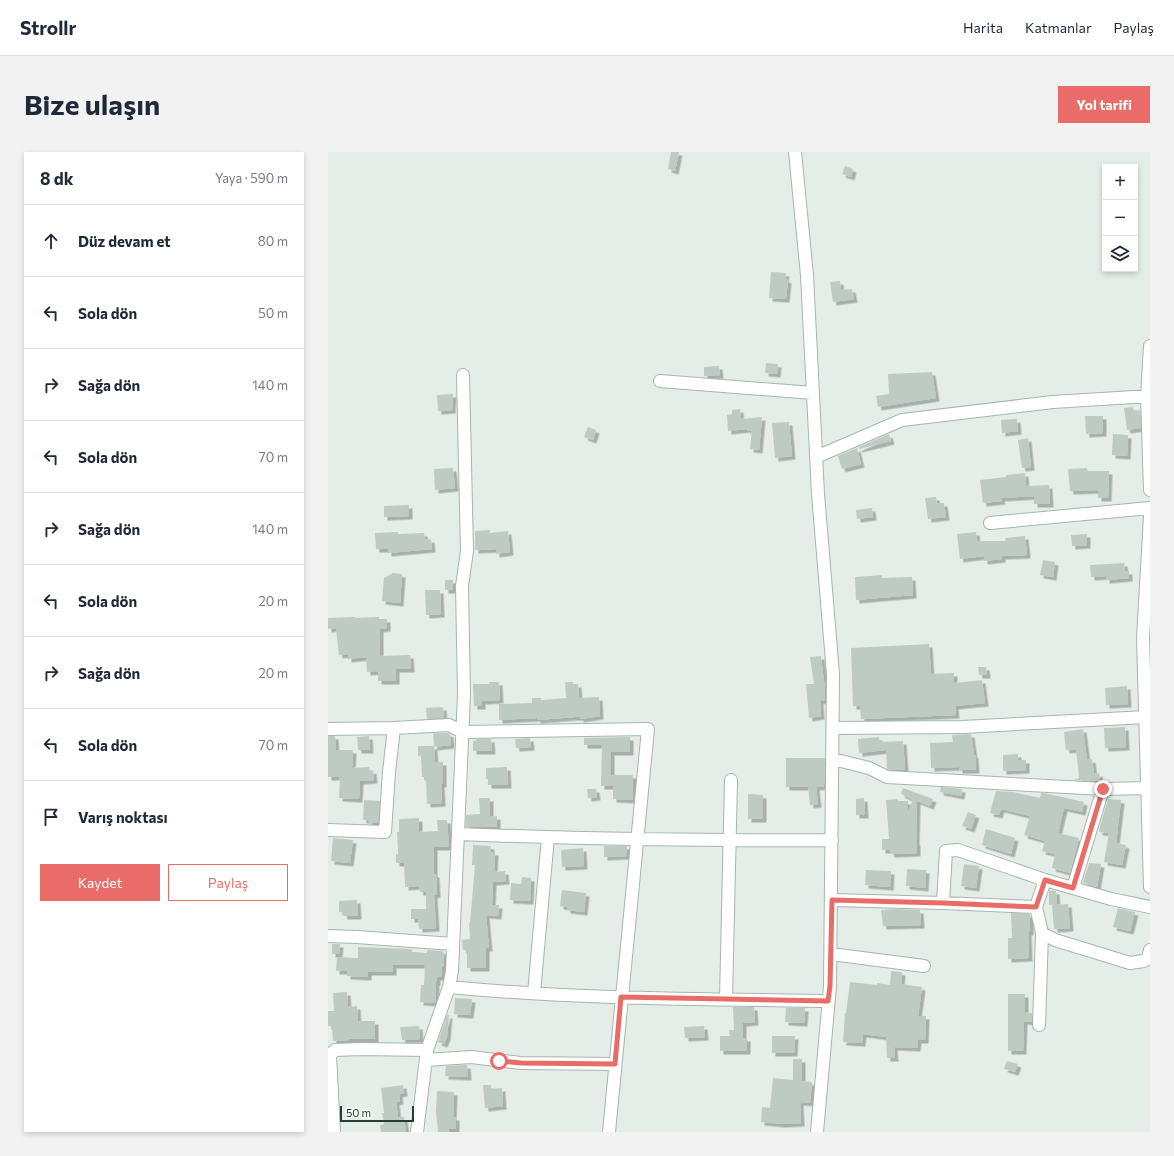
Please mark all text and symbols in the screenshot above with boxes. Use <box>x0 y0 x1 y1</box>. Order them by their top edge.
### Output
text: Strollr <box>20 16 76 39</box>
text: Harita <box>963 19 1003 36</box>
text: Katmanlar <box>1025 19 1092 36</box>
text: Paylaş <box>1114 19 1154 36</box>
button: Yol tarifi <box>1058 86 1150 123</box>
text: Bize ulaşın <box>24 87 160 121</box>
map controls <box>1102 164 1138 272</box>
button: + <box>1102 164 1138 200</box>
text: 8 dk <box>40 168 73 189</box>
text: Yaya · 590 m <box>215 170 288 186</box>
button: − <box>1102 200 1138 236</box>
icon: ahead <box>40 230 62 252</box>
text: Düz devam et <box>78 232 171 250</box>
text: 80 m <box>258 233 288 249</box>
button: layers <box>1102 236 1138 272</box>
icon: left <box>40 302 62 324</box>
text: Sola dön <box>78 304 137 322</box>
text: 50 m <box>258 305 288 321</box>
icon: right <box>40 374 62 396</box>
text: Sağa dön <box>78 376 140 394</box>
text: 140 m <box>252 377 288 393</box>
icon: left <box>40 446 62 468</box>
text: Sola dön <box>78 448 137 466</box>
text: 70 m <box>259 449 288 465</box>
icon: right <box>40 518 62 540</box>
text: Sağa dön <box>78 520 140 538</box>
text: 140 m <box>252 521 288 537</box>
icon: left <box>40 590 62 612</box>
text: Sola dön <box>78 592 137 610</box>
text: 20 m <box>259 593 288 609</box>
icon: right <box>40 662 62 684</box>
text: Sağa dön <box>78 664 140 682</box>
text: 20 m <box>259 665 288 681</box>
icon: left <box>40 734 62 756</box>
text: Sola dön <box>78 736 137 754</box>
text: 70 m <box>259 737 288 753</box>
route end <box>1094 780 1112 798</box>
icon: arrive <box>40 806 62 828</box>
text: Varış noktası <box>78 808 168 826</box>
button: Kaydet <box>40 864 160 901</box>
button: Paylaş <box>168 864 288 901</box>
route start <box>490 1052 508 1070</box>
scale bar <box>340 1104 414 1123</box>
text: 50 m <box>346 1106 371 1119</box>

